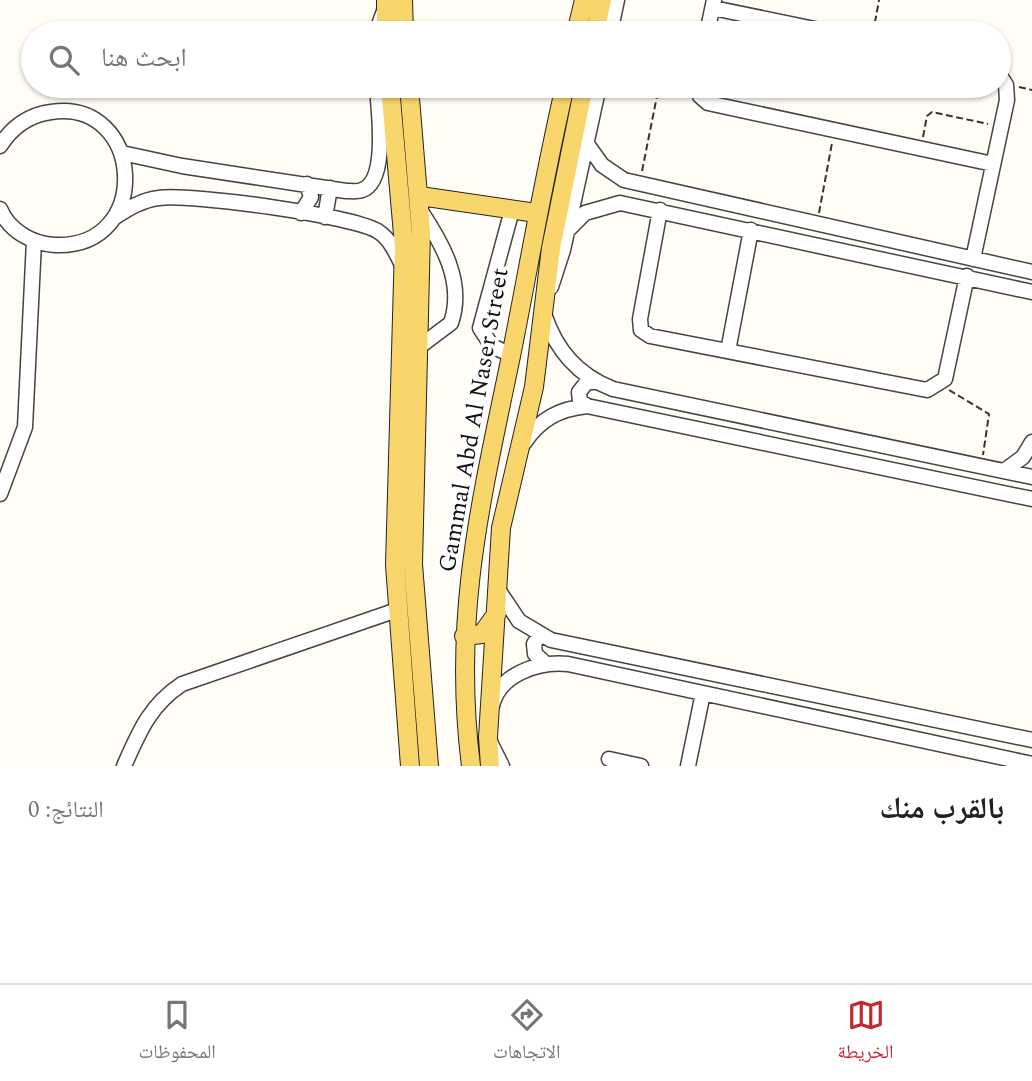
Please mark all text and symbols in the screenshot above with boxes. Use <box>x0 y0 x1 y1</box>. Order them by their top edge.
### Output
search box <box>21 21 1011 98</box>
text: ابحث هنا <box>101 38 187 78</box>
icon: search <box>45 41 83 79</box>
street label: Gammal Abd Al Naser Street <box>429 265 518 575</box>
text: بالقرب منك <box>879 786 1004 832</box>
text: النتائج: 0 <box>28 793 104 828</box>
tab: المحفوظات <box>139 996 216 1070</box>
tab: الاتجاهات <box>493 996 560 1070</box>
tab: الخريطة <box>838 996 893 1070</box>

